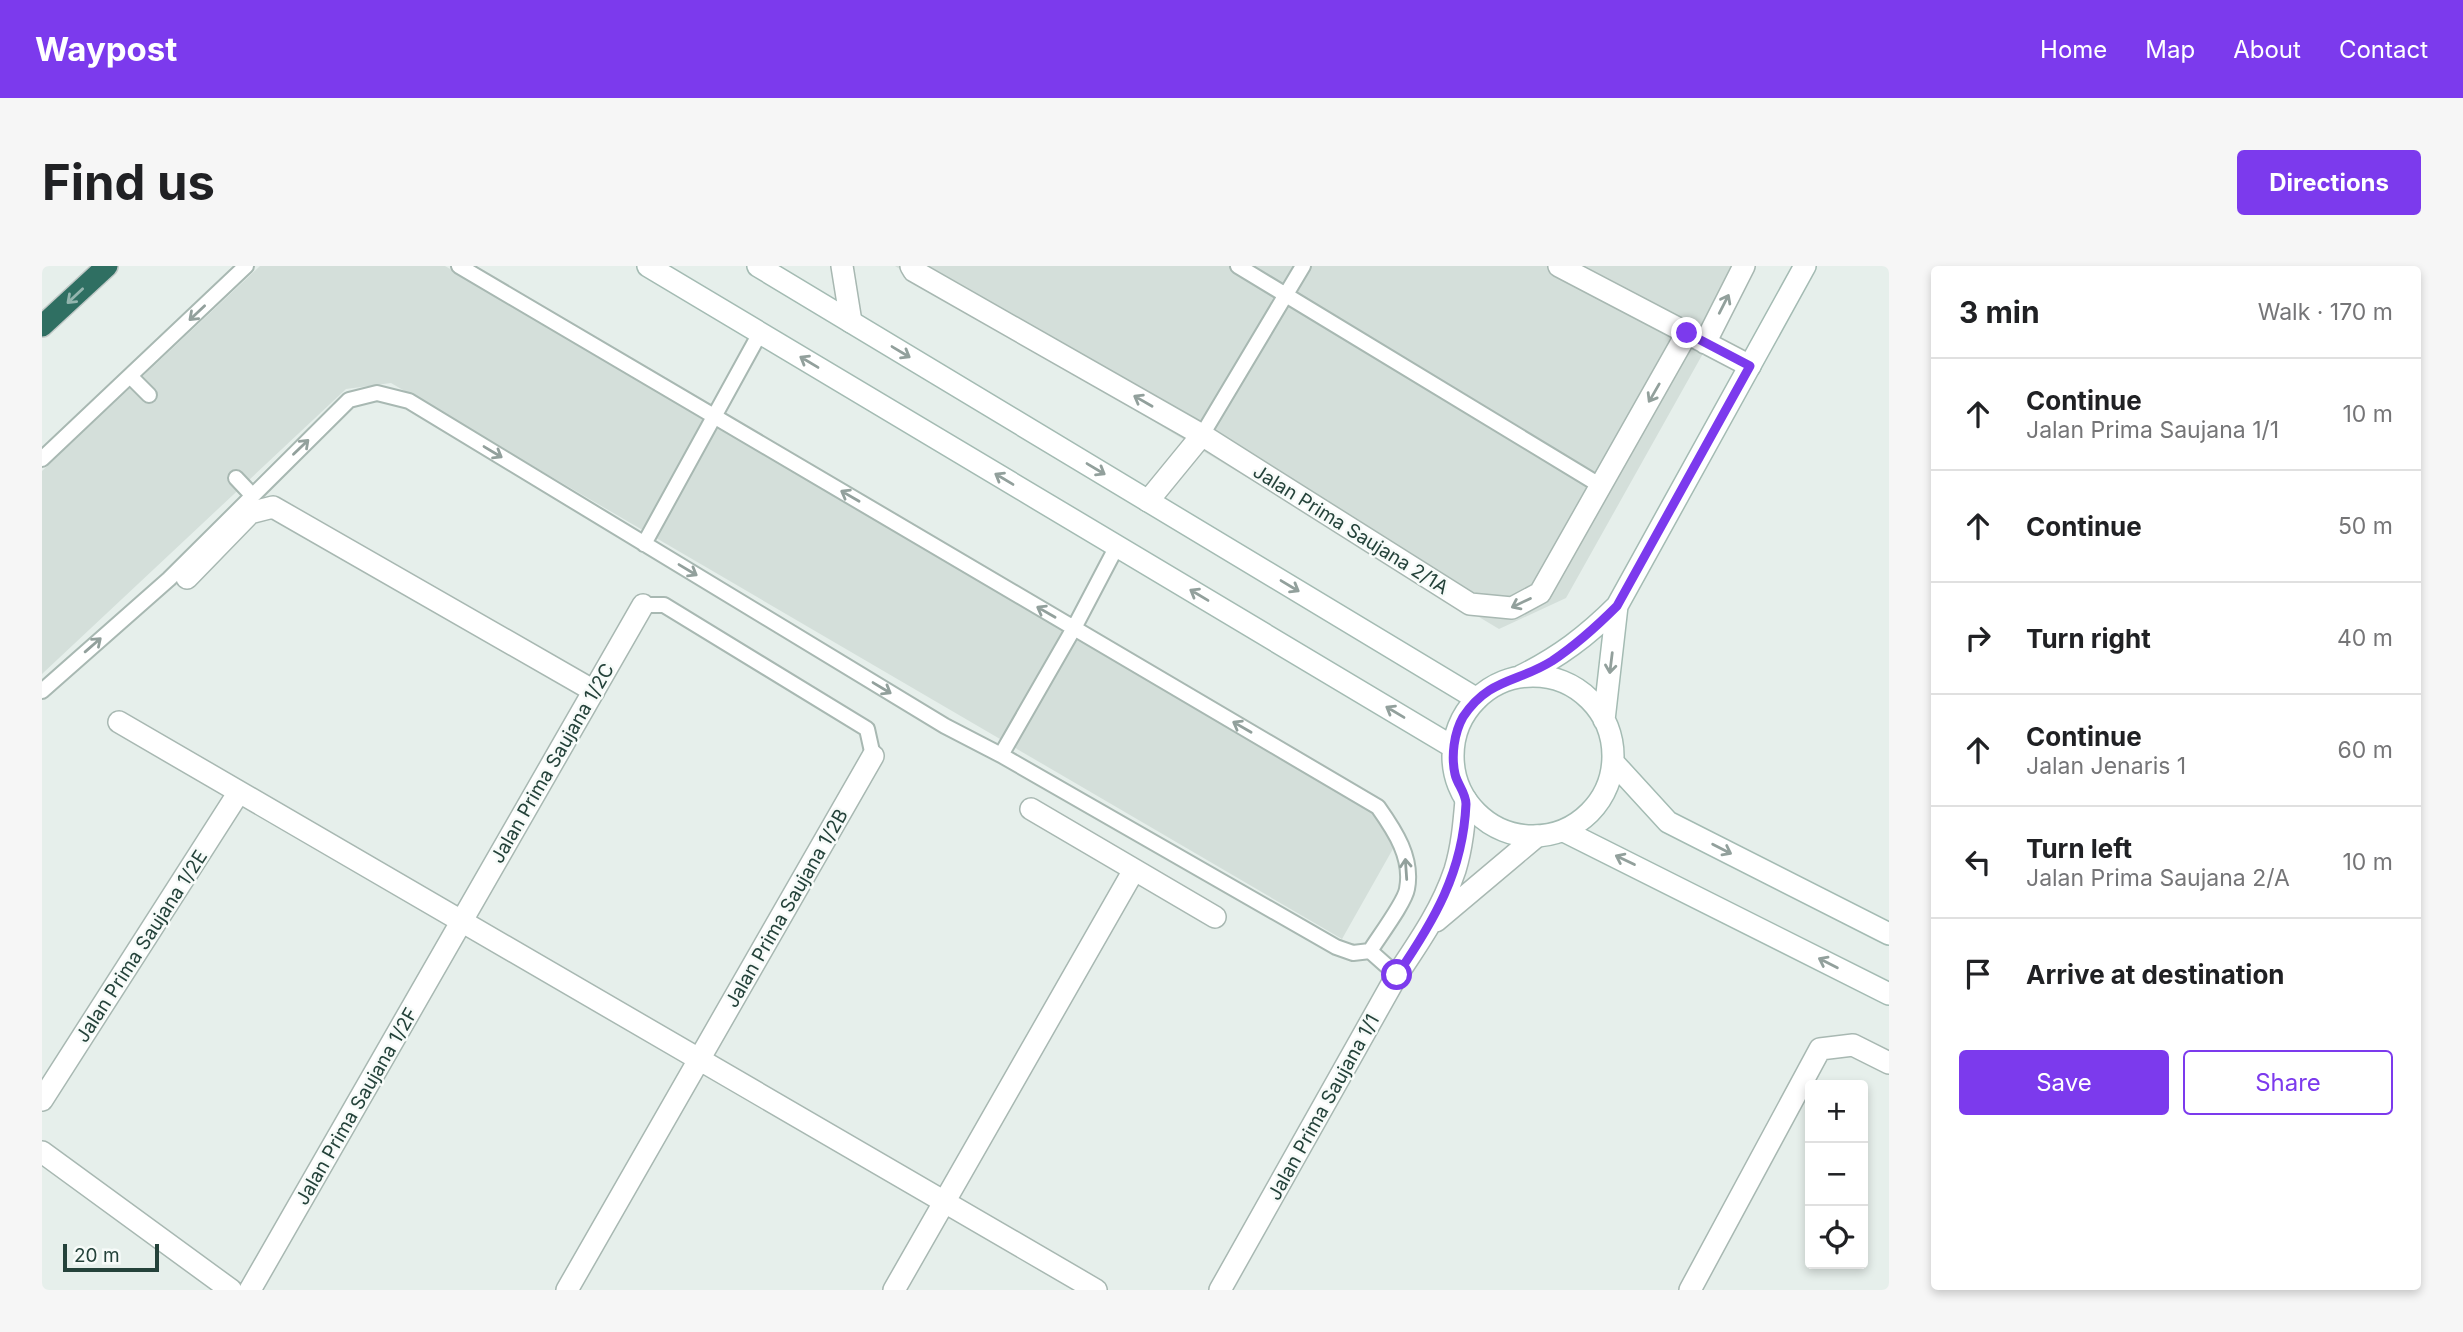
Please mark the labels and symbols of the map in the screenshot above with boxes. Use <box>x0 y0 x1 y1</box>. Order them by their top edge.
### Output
one-way arrow <box>67 288 84 305</box>
one-way arrow <box>1718 294 1732 315</box>
one-way arrow <box>189 304 206 321</box>
route end <box>1671 317 1702 348</box>
one-way arrow <box>890 345 910 359</box>
one-way arrow <box>799 355 819 369</box>
one-way arrow <box>1647 382 1661 402</box>
one-way arrow <box>1133 394 1154 407</box>
one-way arrow <box>292 438 309 455</box>
one-way arrow <box>483 445 503 459</box>
street label: Jalan Prima Saujana 2/1A <box>1249 460 1453 599</box>
one-way arrow <box>1085 463 1105 477</box>
one-way arrow <box>994 472 1014 486</box>
one-way arrow <box>840 489 860 503</box>
one-way arrow <box>677 563 697 577</box>
one-way arrow <box>1280 580 1300 594</box>
one-way arrow <box>1190 588 1210 602</box>
one-way arrow <box>1511 597 1532 610</box>
one-way arrow <box>1036 604 1056 618</box>
one-way arrow <box>84 637 102 653</box>
one-way arrow <box>1605 651 1618 674</box>
street label: Jalan Prima Saujana 1/2C <box>486 659 619 867</box>
one-way arrow <box>872 682 892 696</box>
one-way arrow <box>1385 705 1405 719</box>
one-way arrow <box>1233 720 1253 734</box>
street label: Jalan Prima Saujana 1/2B <box>720 805 853 1012</box>
one-way arrow <box>1711 843 1732 857</box>
street label: Jalan Prima Saujana 1/2E <box>71 846 212 1047</box>
one-way arrow <box>1615 853 1636 867</box>
one-way arrow <box>1400 858 1413 881</box>
one-way arrow <box>1818 956 1839 970</box>
route start <box>1381 959 1412 990</box>
street label: Jalan Prima Saujana 1/2F <box>290 1003 422 1209</box>
street label: Jalan Prima Saujana 1/1 <box>1263 1010 1384 1204</box>
scale bar <box>63 1241 159 1273</box>

